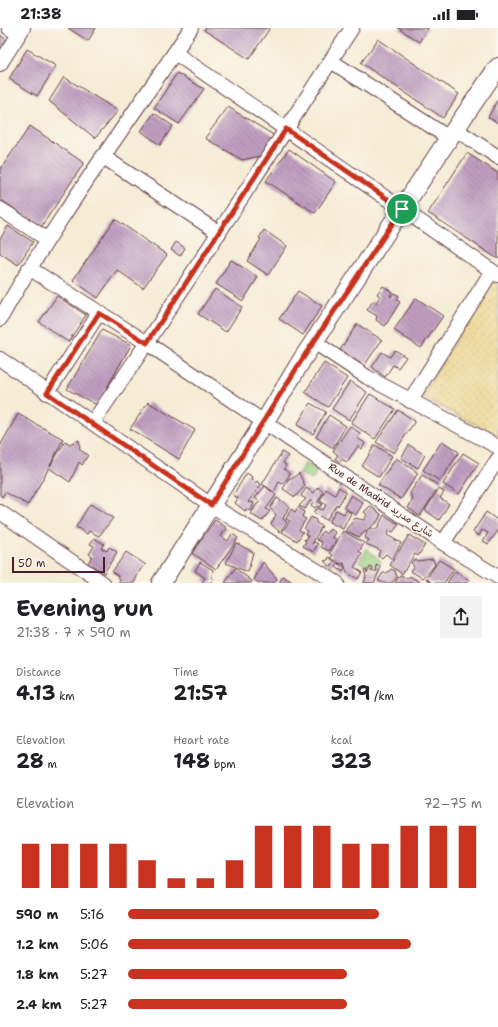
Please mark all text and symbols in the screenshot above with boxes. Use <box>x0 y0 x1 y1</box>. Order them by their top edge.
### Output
text: 21:38 <box>20 4 62 24</box>
pin <box>385 192 419 226</box>
icon: arrive <box>391 198 413 220</box>
street label: Rue de Madrid شارع مدريد <box>325 460 436 541</box>
scale bar <box>12 555 105 574</box>
text: 50 m <box>18 556 46 571</box>
text: Evening run <box>16 594 153 623</box>
button: share <box>440 596 482 638</box>
text: 21:38 · 7 × 590 m <box>16 624 131 641</box>
text: Distance <box>16 665 61 680</box>
text: Time <box>173 665 199 680</box>
text: Pace <box>331 665 355 680</box>
text: 4.13 <box>16 680 55 706</box>
text: 21:57 <box>173 680 227 706</box>
text: 5:19 <box>331 680 371 706</box>
text: km <box>55 689 75 704</box>
text: /km <box>371 689 394 704</box>
text: Elevation <box>16 733 65 748</box>
text: Heart rate <box>173 733 229 748</box>
text: kcal <box>331 733 352 748</box>
text: 28 <box>16 748 44 774</box>
text: 148 <box>173 748 210 774</box>
text: 323 <box>331 748 372 774</box>
text: m <box>44 757 57 772</box>
text: bpm <box>210 757 236 772</box>
text: Elevation <box>16 795 74 812</box>
text: 72–75 m <box>424 795 482 812</box>
text: 590 m <box>16 906 58 923</box>
text: 5:16 <box>80 906 104 923</box>
text: 1.2 km <box>16 936 59 953</box>
text: 5:06 <box>80 936 109 953</box>
text: 1.8 km <box>16 966 59 983</box>
text: 5:27 <box>80 966 108 983</box>
text: 2.4 km <box>16 996 62 1013</box>
text: 5:27 <box>80 996 108 1013</box>

